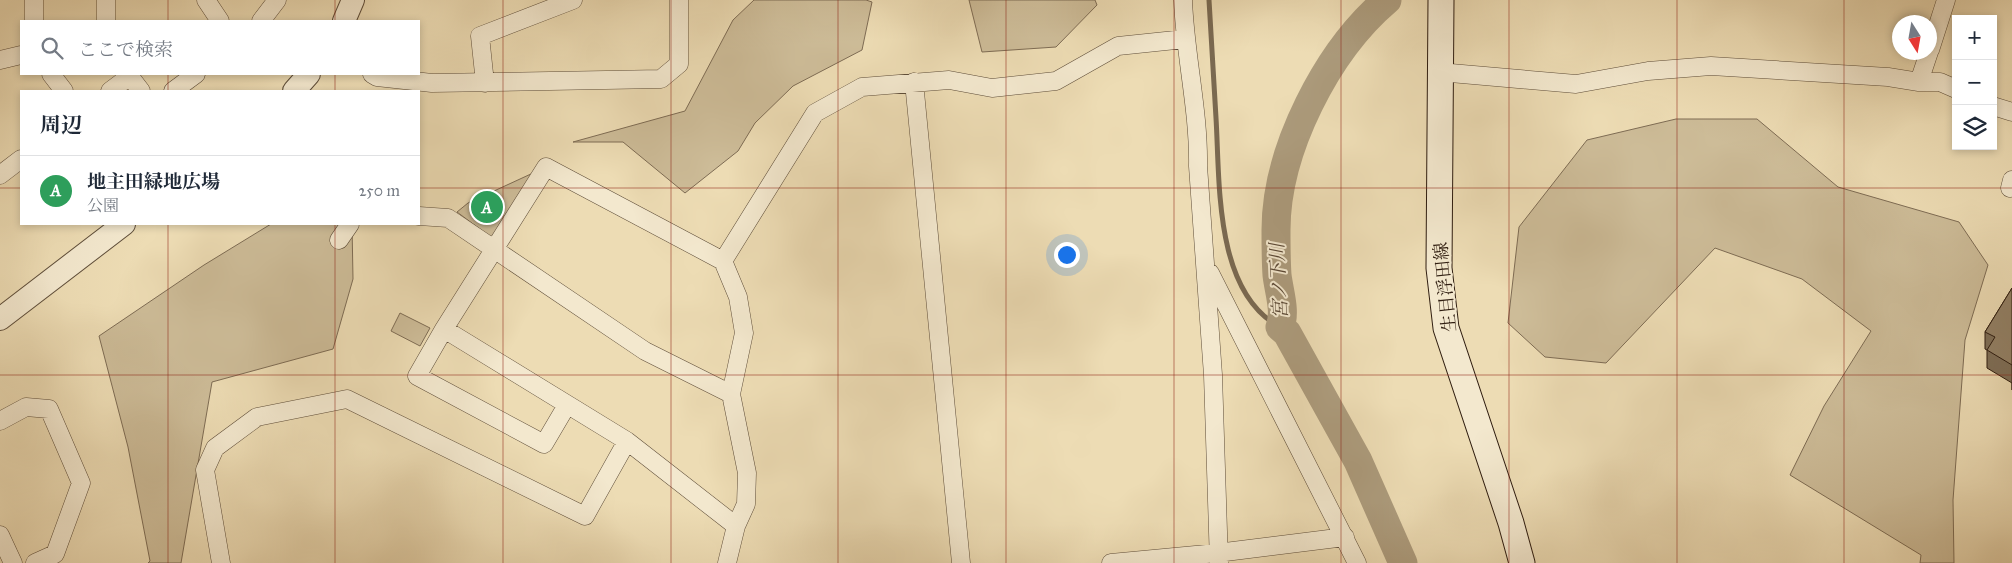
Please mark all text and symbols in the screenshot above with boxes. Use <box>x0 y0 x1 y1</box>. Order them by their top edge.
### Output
north arrow <box>1892 15 1937 60</box>
map controls <box>1952 15 1997 150</box>
button: + <box>1952 15 1997 60</box>
search box <box>20 20 420 75</box>
icon: search <box>38 34 66 62</box>
text: ここで検索 <box>78 38 173 61</box>
button: − <box>1952 60 1997 105</box>
button: layers <box>1952 105 1997 150</box>
text: 周辺 <box>40 112 82 138</box>
text: 地主田緑地広場 <box>87 170 220 193</box>
text: A <box>51 181 61 200</box>
text: 250 m <box>359 181 400 200</box>
pin: A <box>471 188 503 226</box>
text: 公園 <box>87 196 119 215</box>
water label: 宮ノ下川 <box>1265 240 1292 320</box>
street label: 生目浮田線 <box>1429 241 1461 333</box>
your location <box>1054 242 1080 268</box>

